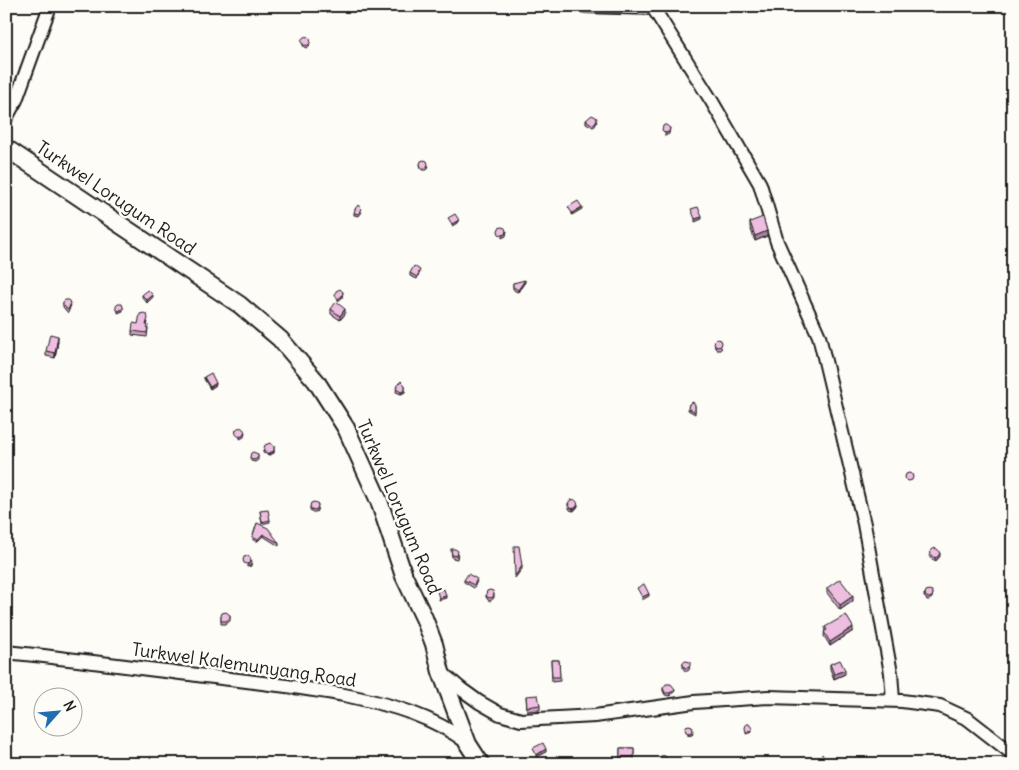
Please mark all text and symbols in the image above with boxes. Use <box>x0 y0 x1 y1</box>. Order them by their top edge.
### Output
street label: Turkwel Lorugum Road <box>32 136 201 260</box>
street label: Turkwel Lorugum Road <box>352 416 447 598</box>
street label: Turkwel Kalemunyang Road <box>130 637 358 692</box>
north arrow <box>32 688 82 738</box>
text: N <box>59 698 80 714</box>

